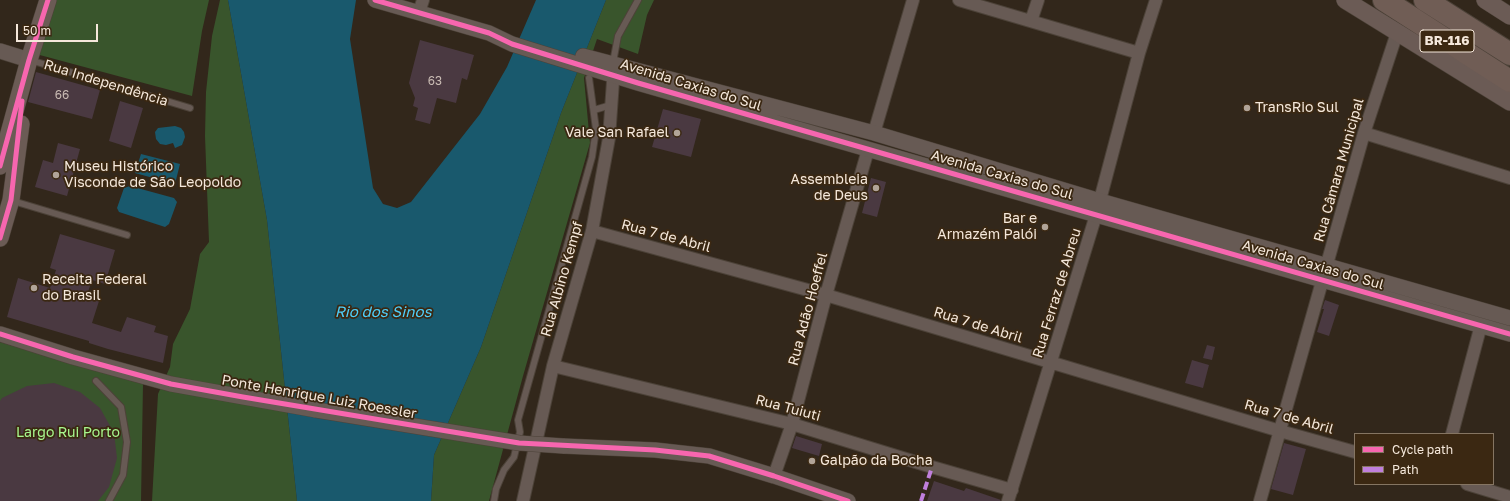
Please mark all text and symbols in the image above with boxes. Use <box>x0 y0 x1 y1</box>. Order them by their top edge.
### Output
scale bar <box>18 16 100 42</box>
text: 50 m <box>23 23 51 38</box>
road number: BR-116 <box>1420 30 1474 52</box>
street label: Rua Independência <box>42 56 170 110</box>
street label: Avenida Caxias do Sul <box>618 56 764 114</box>
house number: 63 <box>428 74 442 88</box>
house number: 66 <box>55 88 69 102</box>
street label: Rua Câmara Municipal <box>1310 96 1368 244</box>
place label: TransRio Sul <box>1255 100 1339 116</box>
marker: TransRio Sul <box>1242 103 1252 113</box>
place label: Vale San Rafael <box>565 125 669 141</box>
marker: Vale San Rafael <box>672 128 682 138</box>
street label: Avenida Caxias do Sul <box>929 147 1075 203</box>
place label: Museu Histórico Visconde de São Leopoldo <box>64 159 241 192</box>
marker: Museu Histórico Visconde de São Leopoldo <box>51 170 61 180</box>
place label: Assembleia de Deus <box>791 172 868 204</box>
marker: Assembleia de Deus <box>871 183 881 193</box>
place label: Bar e Armazém Palói <box>937 211 1037 244</box>
street label: Rua 7 de Abril <box>619 216 713 256</box>
street label: Rua Albino Kempf <box>538 219 586 339</box>
marker: Bar e Armazém Palói <box>1040 222 1050 232</box>
street label: Rua Ferraz de Abreu <box>1029 226 1085 360</box>
street label: Avenida Caxias do Sul <box>1240 237 1386 293</box>
street label: Rua Adão Hoeffel <box>785 251 831 367</box>
place label: Receita Federal do Brasil <box>42 272 147 304</box>
marker: Receita Federal do Brasil <box>29 283 39 293</box>
water label: Rio dos Sinos <box>335 303 431 321</box>
street label: Rua 7 de Abril <box>932 304 1024 346</box>
street label: Ponte Henrique Luiz Roessler <box>220 372 418 422</box>
street label: Rua Tuiuti <box>754 391 822 425</box>
street label: Rua 7 de Abril <box>1242 396 1336 438</box>
park label: Largo Rui Porto <box>16 425 120 441</box>
legend <box>1354 433 1494 485</box>
text: Cycle path <box>1392 442 1453 457</box>
place label: Galpão da Bocha <box>820 453 933 469</box>
marker: Galpão da Bocha <box>807 456 817 466</box>
text: Path <box>1392 462 1419 477</box>

